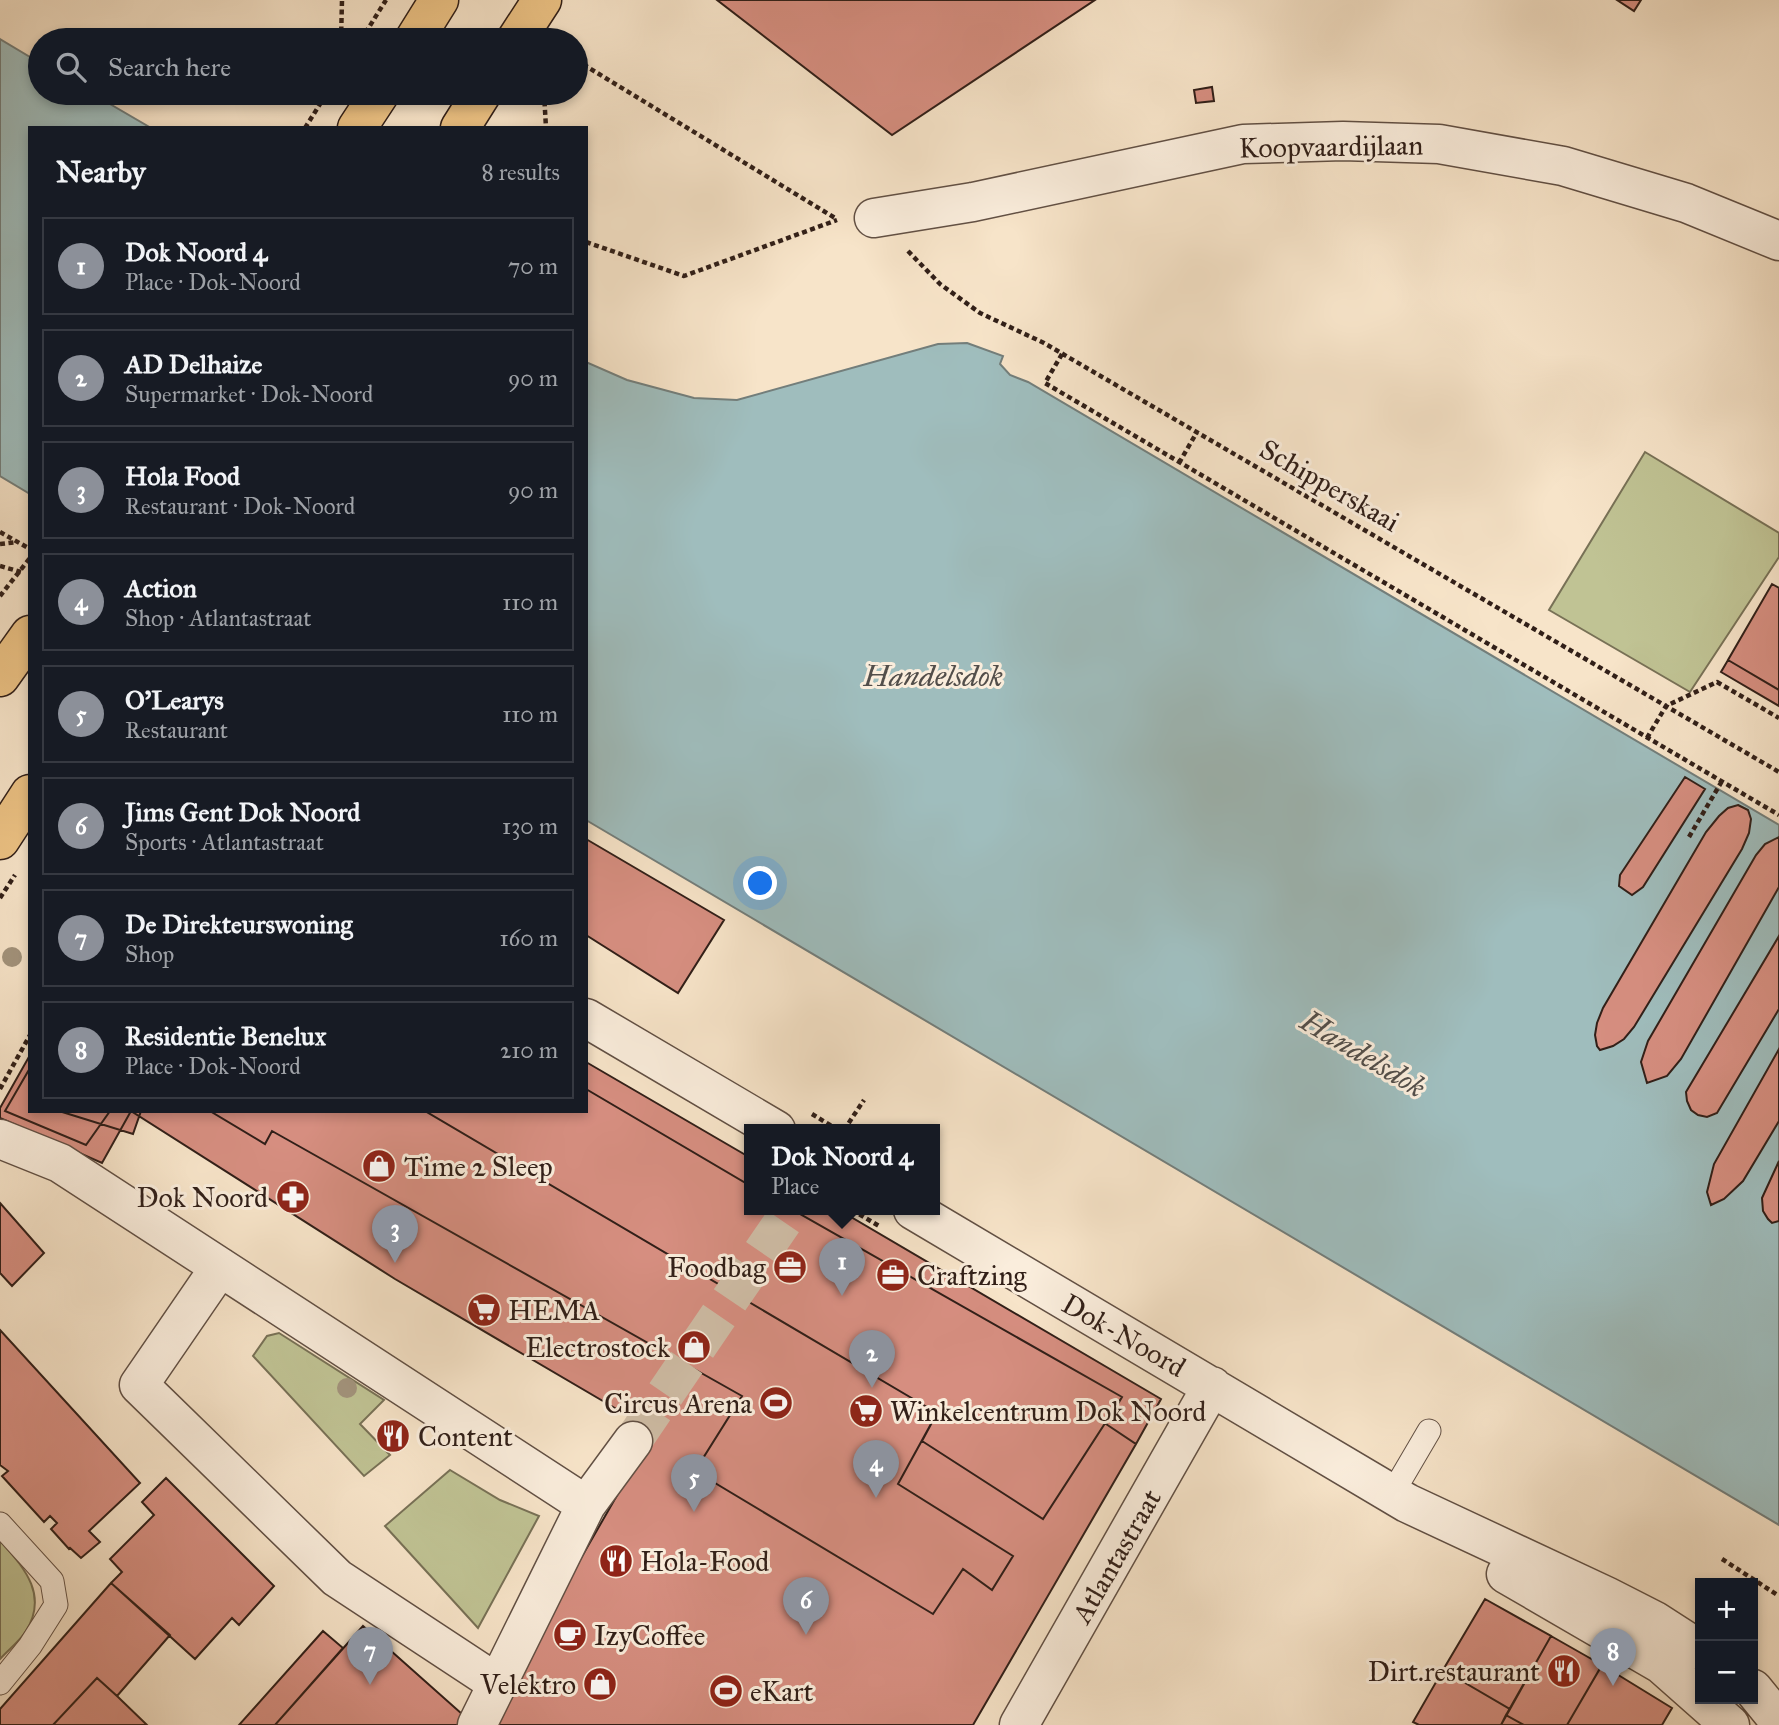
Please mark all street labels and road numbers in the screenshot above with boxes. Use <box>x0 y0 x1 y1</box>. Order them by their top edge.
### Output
street label: Koopvaardijlaan <box>1239 127 1423 166</box>
street label: Schipperskaai <box>1254 431 1406 540</box>
street label: Dok-Noord <box>1056 1286 1192 1385</box>
street label: Atlantastraat <box>1064 1483 1169 1630</box>

